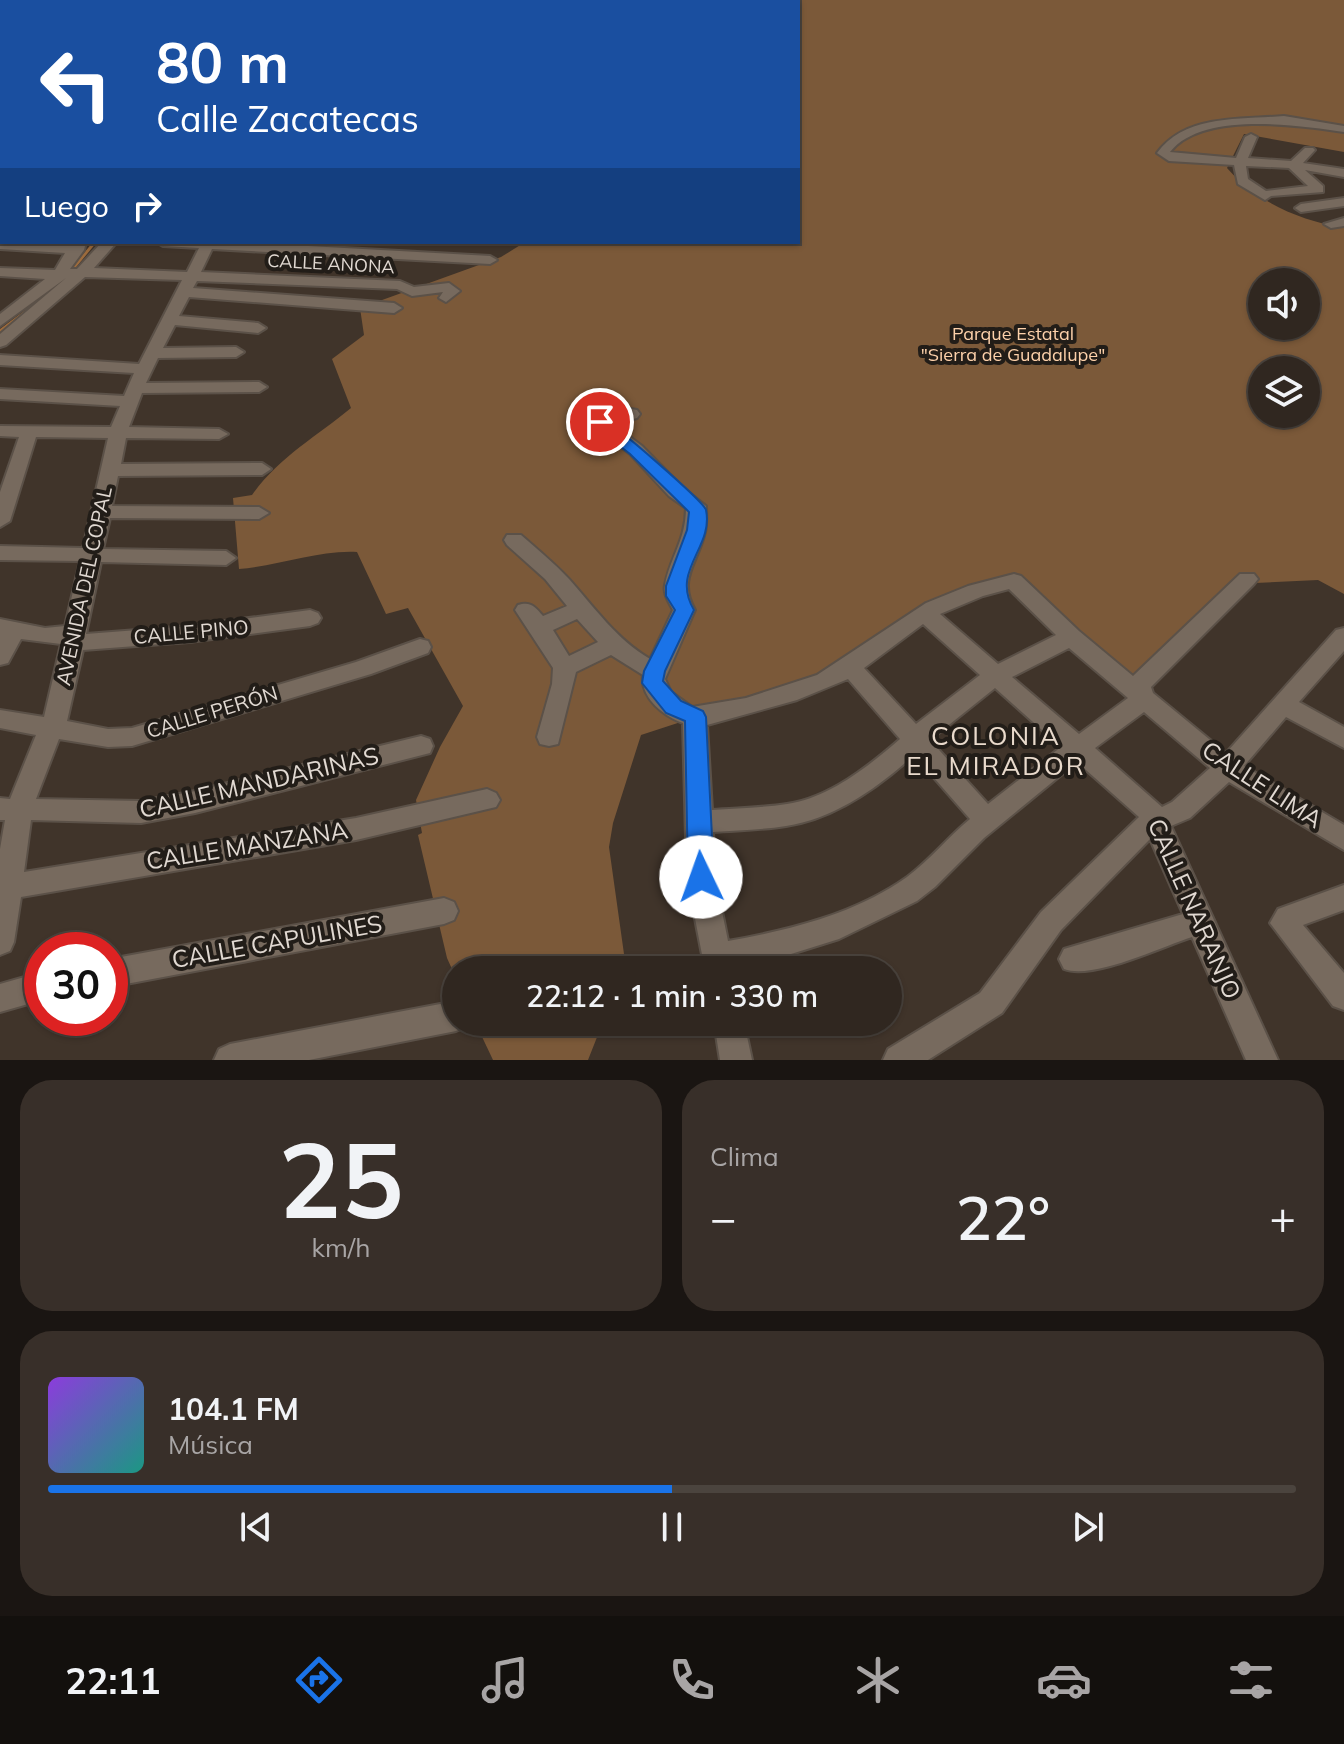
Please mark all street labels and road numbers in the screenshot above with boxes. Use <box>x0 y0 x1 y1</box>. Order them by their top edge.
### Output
street label: CALLE ANONA <box>267 249 395 278</box>
street label: AVENIDA DEL COPAL <box>50 484 117 688</box>
street label: CALLE PINO <box>132 614 250 649</box>
street label: CALLE PERÓN <box>143 680 280 743</box>
street label: CALLE LIMA <box>1197 734 1329 834</box>
street label: CALLE MANDARINAS <box>136 740 381 824</box>
street label: CALLE MANZANA <box>144 814 350 876</box>
street label: CALLE NARANJO <box>1142 814 1248 1003</box>
street label: CALLE CAPULINES <box>169 908 384 974</box>

